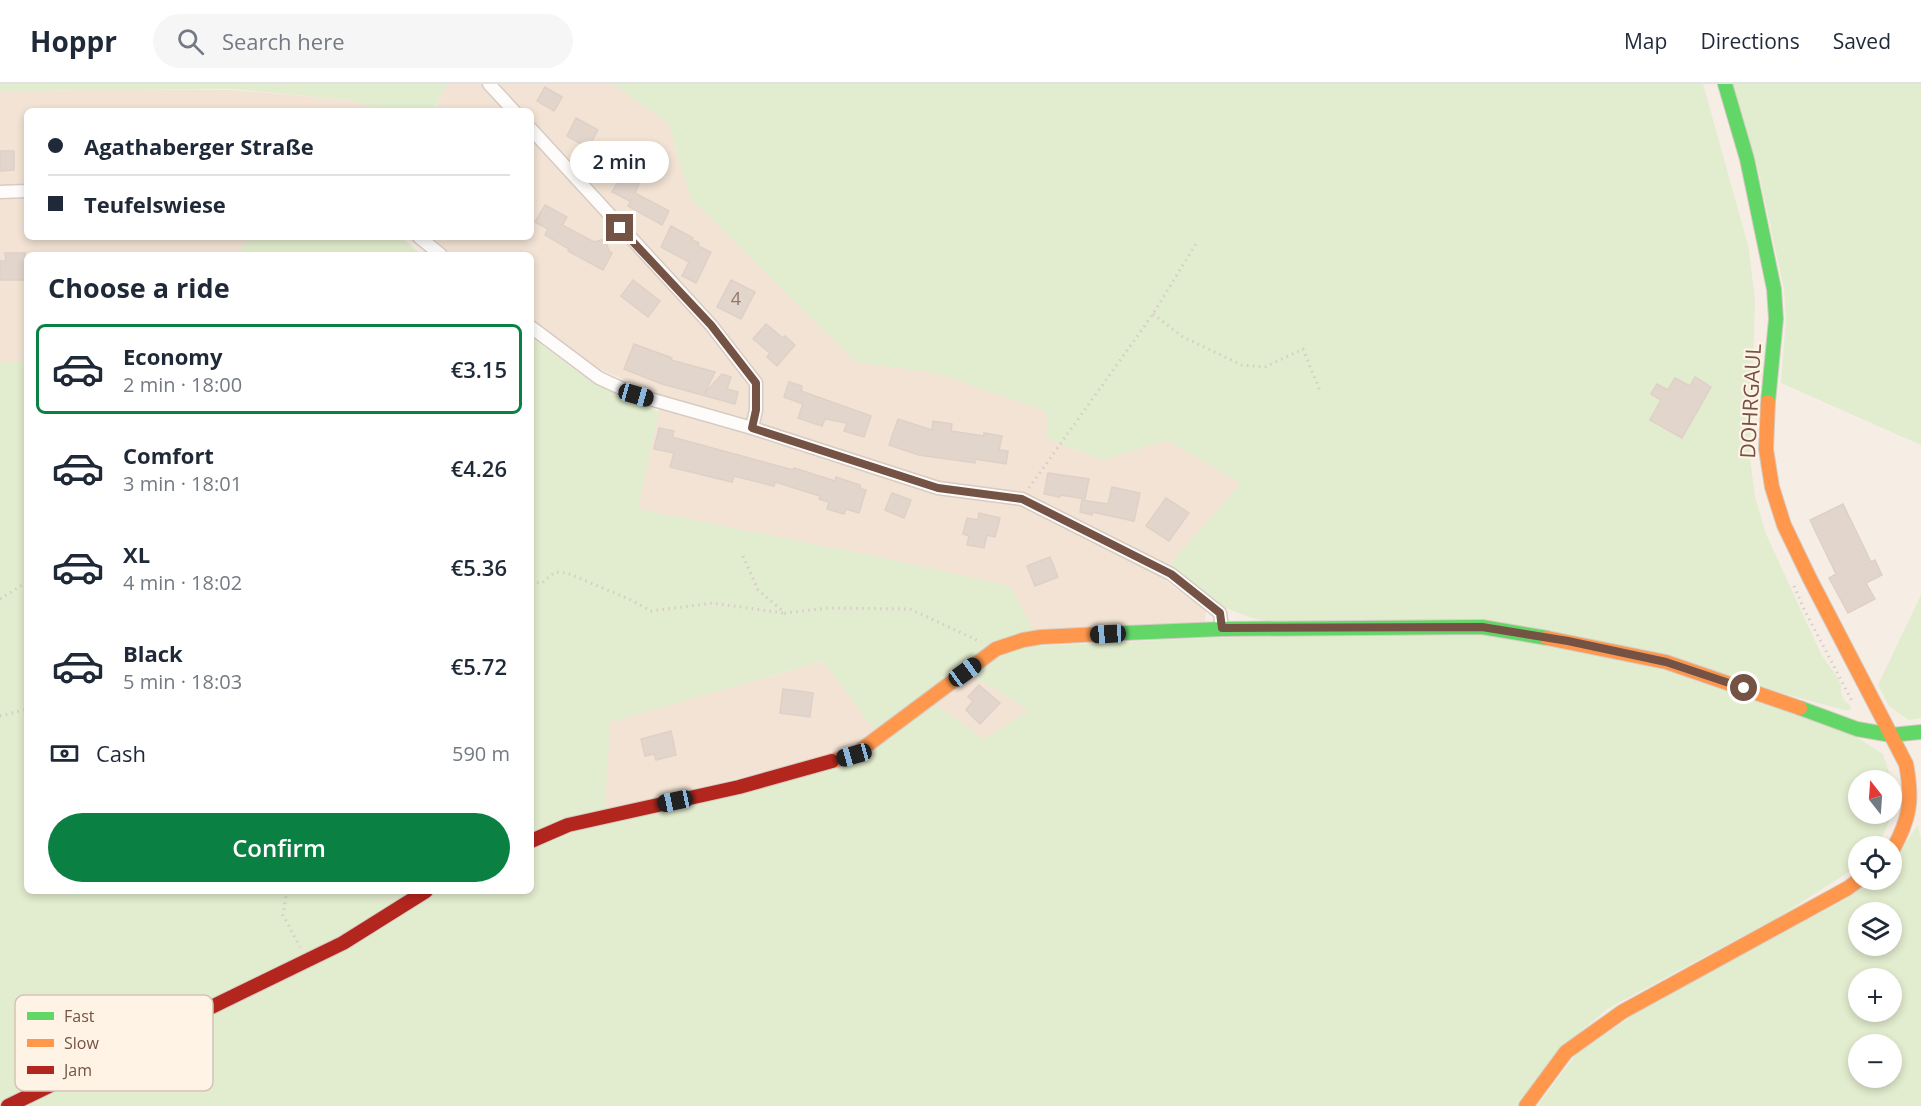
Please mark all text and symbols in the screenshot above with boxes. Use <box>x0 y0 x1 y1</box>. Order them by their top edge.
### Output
search box <box>153 14 573 68</box>
text: Hoppr <box>30 22 117 60</box>
icon: search <box>174 25 207 58</box>
text: Search here <box>222 26 345 56</box>
text: Map <box>1624 27 1667 55</box>
text: Directions <box>1700 27 1800 55</box>
text: Saved <box>1833 27 1891 55</box>
text: Agathaberger Straße <box>84 131 314 161</box>
callout: 2 min <box>570 141 670 183</box>
text: 2 min <box>593 148 647 175</box>
text: Teufelswiese <box>84 189 226 219</box>
route end <box>606 214 633 241</box>
text: Choose a ride <box>48 269 230 306</box>
house number: 4 <box>731 286 741 310</box>
text: Economy <box>123 341 222 371</box>
icon: car <box>51 342 105 396</box>
street label: DOHRGAUL <box>1733 343 1767 459</box>
text: €3.15 <box>451 354 507 384</box>
text: 2 min · 18:00 <box>123 371 242 398</box>
car <box>616 381 656 409</box>
text: Comfort <box>123 440 214 470</box>
icon: car <box>51 441 105 495</box>
text: €4.26 <box>451 453 507 483</box>
text: 3 min · 18:01 <box>123 470 242 497</box>
text: XL <box>123 539 150 569</box>
icon: car <box>51 540 105 594</box>
text: €5.36 <box>451 552 507 582</box>
text: 4 min · 18:02 <box>123 569 242 596</box>
car <box>1090 624 1126 644</box>
text: Black <box>123 638 183 668</box>
icon: car <box>51 639 105 693</box>
text: €5.72 <box>451 651 507 681</box>
car <box>945 654 985 690</box>
text: 5 min · 18:03 <box>123 668 242 695</box>
route start <box>1730 674 1757 701</box>
icon: cash <box>48 737 81 770</box>
text: Cash <box>96 738 146 768</box>
text: 590 m <box>452 740 510 767</box>
car <box>834 741 874 769</box>
north arrow <box>1848 770 1902 824</box>
map controls <box>1848 770 1902 1088</box>
car <box>656 788 694 814</box>
button: Confirm <box>48 813 510 882</box>
button: locate <box>1848 836 1902 890</box>
button: layers <box>1848 902 1902 956</box>
button: + <box>1848 968 1902 1022</box>
legend <box>15 995 213 1091</box>
text: Fast <box>64 1005 95 1027</box>
text: Slow <box>64 1032 99 1054</box>
button: − <box>1848 1034 1902 1088</box>
text: Jam <box>62 1059 92 1081</box>

